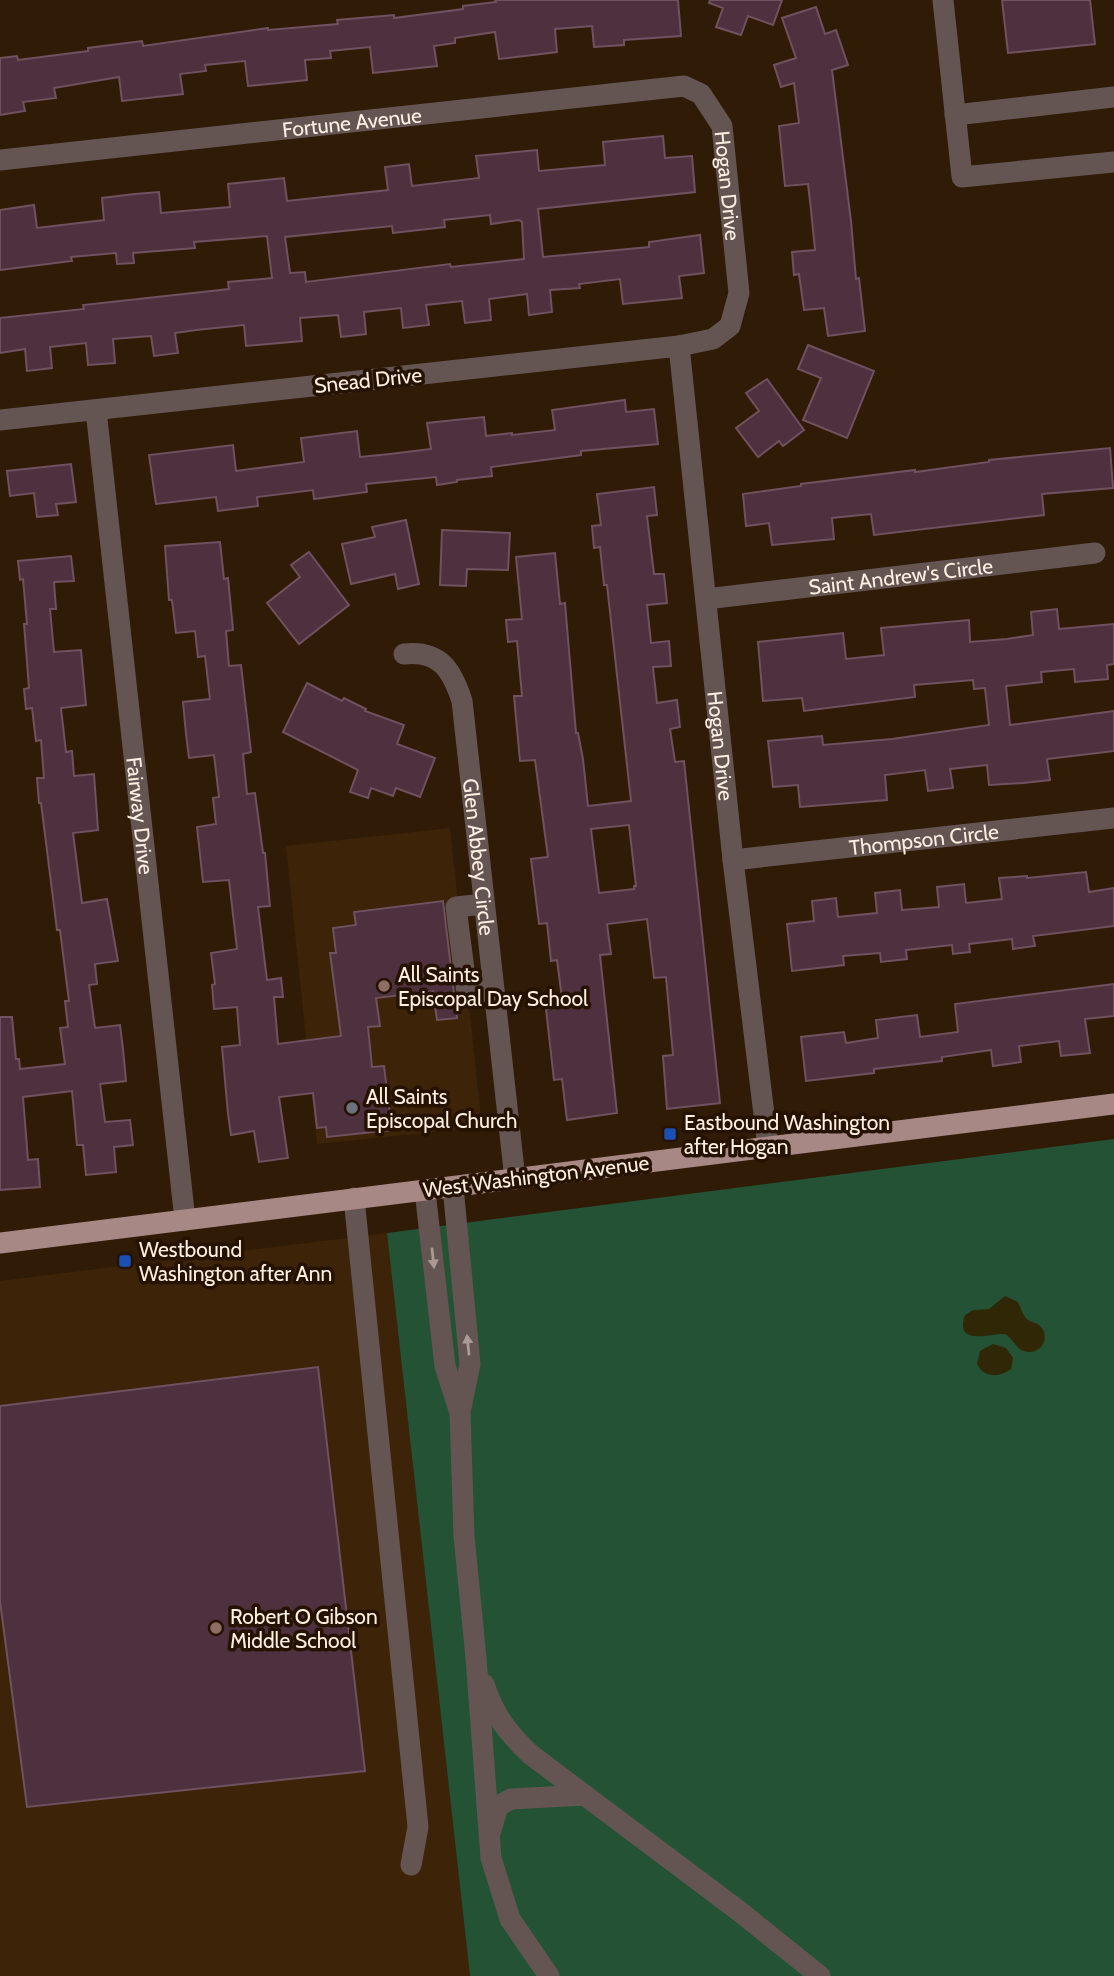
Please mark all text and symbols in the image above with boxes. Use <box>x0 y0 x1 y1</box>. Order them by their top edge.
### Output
street label: Fortune Avenue <box>281 102 423 142</box>
street label: Hogan Drive <box>710 130 746 242</box>
street label: Snead Drive <box>313 362 423 398</box>
street label: Saint Andrew's Circle <box>807 553 994 599</box>
street label: Hogan Drive <box>703 690 739 802</box>
street label: Fairway Drive <box>122 755 159 876</box>
street label: Glen Abbey Circle <box>458 777 500 937</box>
street label: Thompson Circle <box>848 818 1000 860</box>
place label: All Saints Episcopal Day School <box>398 962 588 1011</box>
marker: All Saints Episcopal Day School <box>376 978 392 994</box>
place label: All Saints Episcopal Church <box>366 1084 517 1133</box>
marker: All Saints Episcopal Church <box>344 1100 360 1116</box>
place label: Eastbound Washington after Hogan <box>684 1110 890 1159</box>
marker: Eastbound Washington after Hogan <box>662 1126 678 1142</box>
street label: West Washington Avenue <box>421 1150 651 1202</box>
place label: Westbound Washington after Ann <box>139 1237 332 1286</box>
one-way arrow <box>427 1248 438 1270</box>
marker: Westbound Washington after Ann <box>117 1253 133 1269</box>
one-way arrow <box>462 1334 473 1356</box>
place label: Robert O Gibson Middle School <box>230 1604 378 1653</box>
marker: Robert O Gibson Middle School <box>208 1620 224 1636</box>

